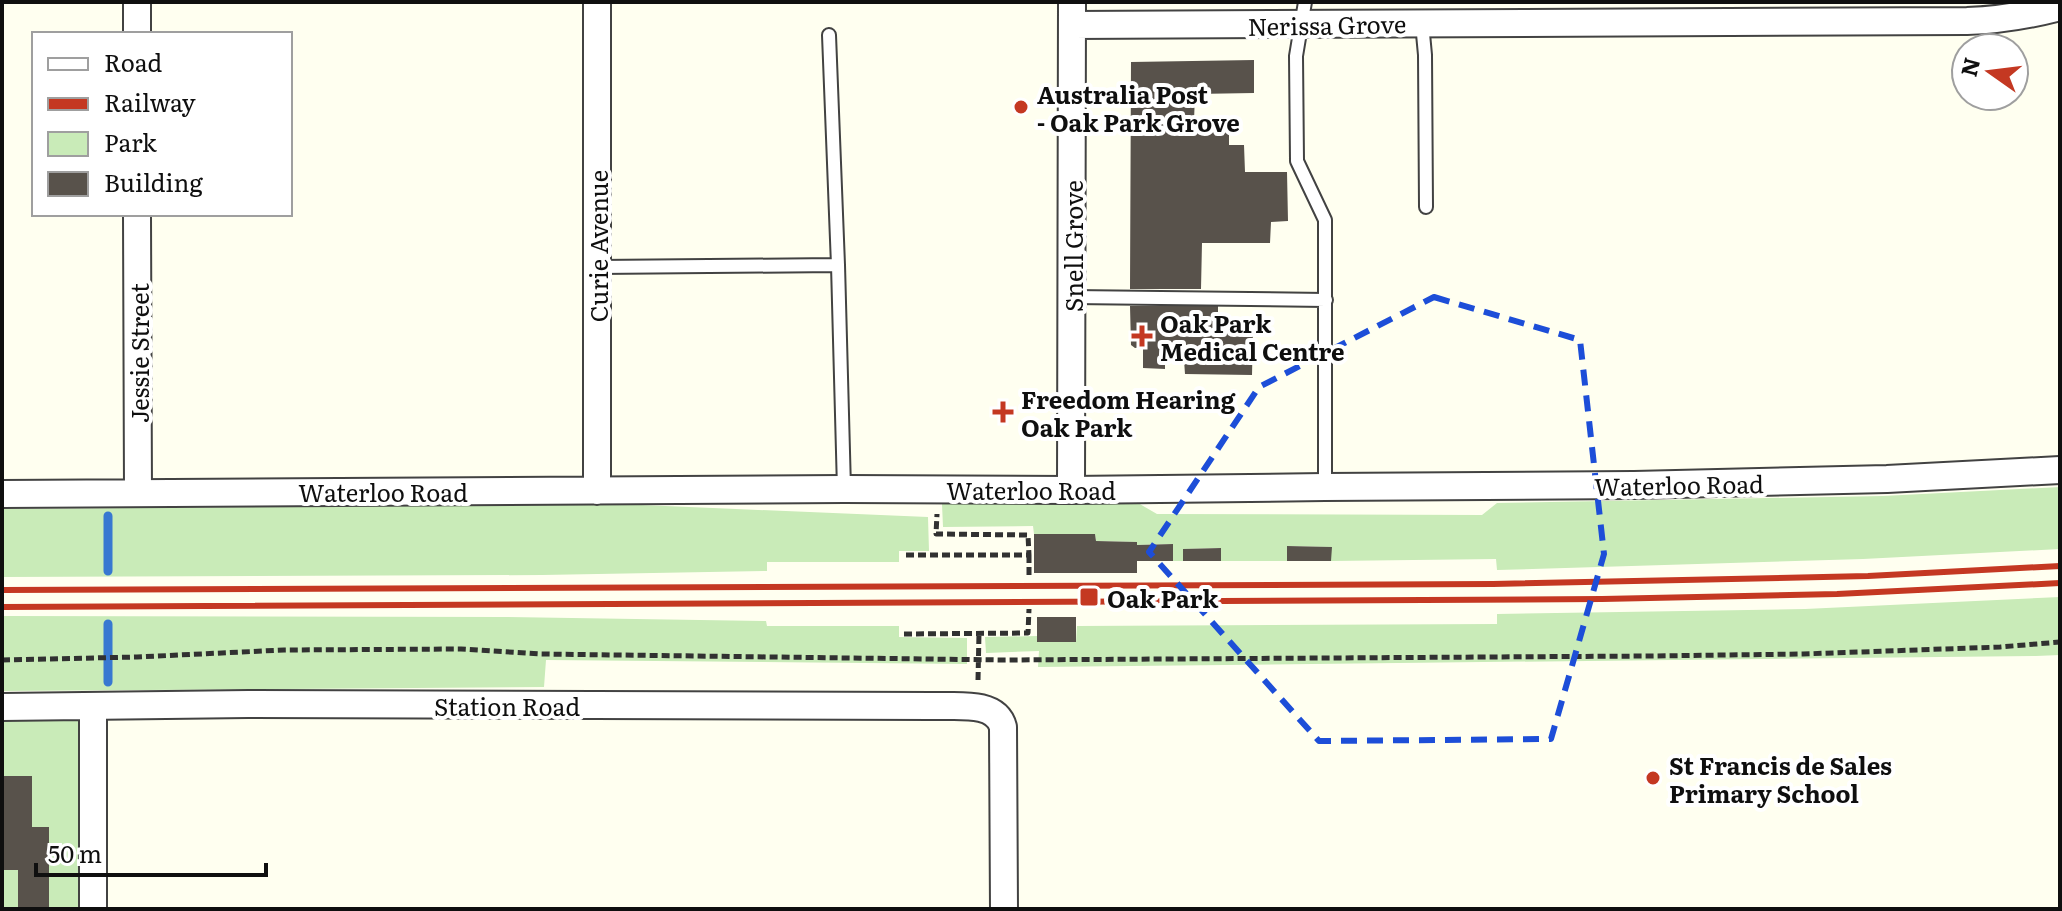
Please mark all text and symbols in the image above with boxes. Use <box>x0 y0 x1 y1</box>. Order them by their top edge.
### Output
street label: Nerissa Grove <box>1247 5 1407 43</box>
legend <box>32 32 292 216</box>
north arrow <box>1950 32 2030 112</box>
text: Road <box>104 44 163 79</box>
text: N <box>1951 54 1987 80</box>
place label: Australia Post - Oak Park Grove <box>1037 76 1240 139</box>
text: Railway <box>104 84 196 119</box>
marker: Australia Post - Oak Park Grove <box>1012 98 1030 116</box>
text: Park <box>104 124 157 159</box>
text: Building <box>104 164 203 199</box>
street label: Curie Avenue <box>580 170 615 322</box>
street label: Snell Grove <box>1055 180 1090 312</box>
street label: Jessie Street <box>121 283 156 423</box>
place label: Oak Park Medical Centre <box>1160 305 1345 368</box>
marker: Oak Park Medical Centre <box>1131 325 1153 347</box>
place label: Freedom Hearing Oak Park <box>1021 381 1236 444</box>
marker: Freedom Hearing Oak Park <box>992 401 1014 423</box>
street label: Waterloo Road <box>1594 465 1764 503</box>
street label: Waterloo Road <box>946 472 1116 507</box>
street label: Waterloo Road <box>298 474 468 509</box>
place label: Oak Park <box>1107 580 1219 615</box>
marker: Oak Park <box>1078 586 1100 608</box>
street label: Station Road <box>434 688 580 723</box>
place label: St Francis de Sales Primary School <box>1669 747 1892 810</box>
marker: St Francis de Sales Primary School <box>1644 769 1662 787</box>
scale bar <box>36 827 266 877</box>
text: 50 m <box>48 835 102 870</box>

